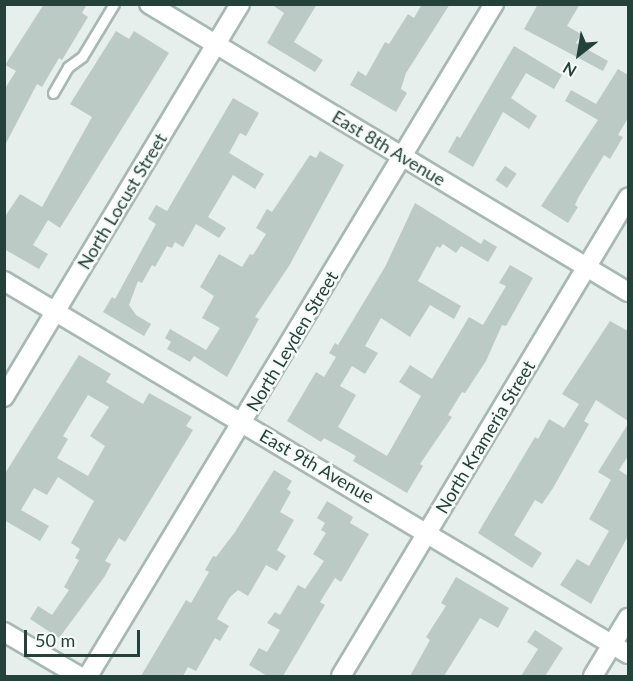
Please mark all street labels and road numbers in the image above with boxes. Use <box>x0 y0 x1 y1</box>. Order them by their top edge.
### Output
street label: East 8th Avenue <box>328 105 450 191</box>
street label: North Locust Street <box>73 129 171 273</box>
street label: North Leyden Street <box>242 267 342 415</box>
street label: North Krameria Street <box>431 357 539 517</box>
street label: East 9th Avenue <box>256 424 378 508</box>

